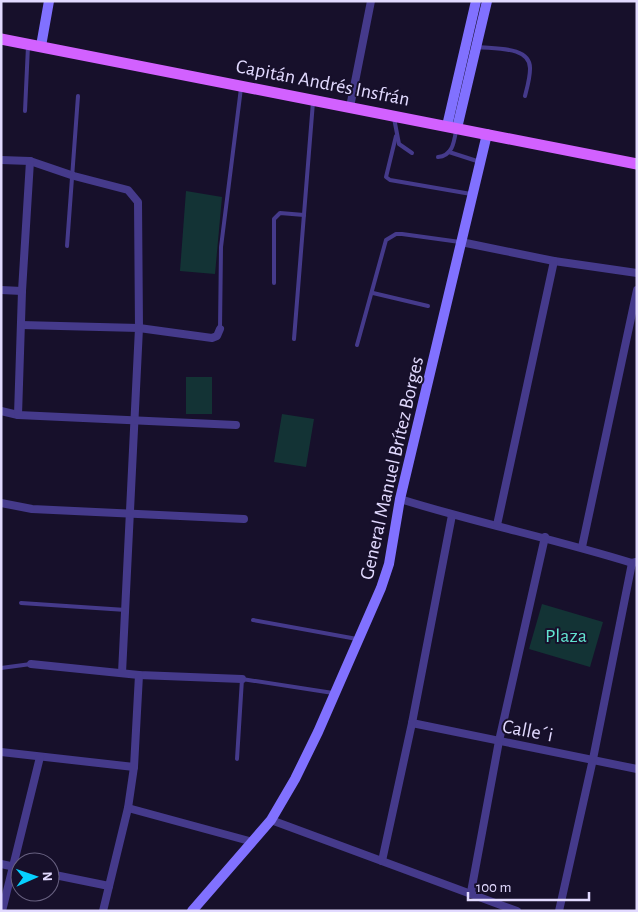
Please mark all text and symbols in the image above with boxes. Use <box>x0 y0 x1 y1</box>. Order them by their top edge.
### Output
street label: Capitán Andrés Insfrán <box>234 56 411 110</box>
street label: General Manuel Brítez Borges <box>357 355 427 582</box>
park label: Plaza <box>545 626 587 646</box>
street label: Calle´i <box>501 716 555 746</box>
north arrow <box>10 852 60 902</box>
scale bar <box>468 870 589 902</box>
text: N <box>40 871 54 882</box>
text: 100 m <box>476 880 511 895</box>

